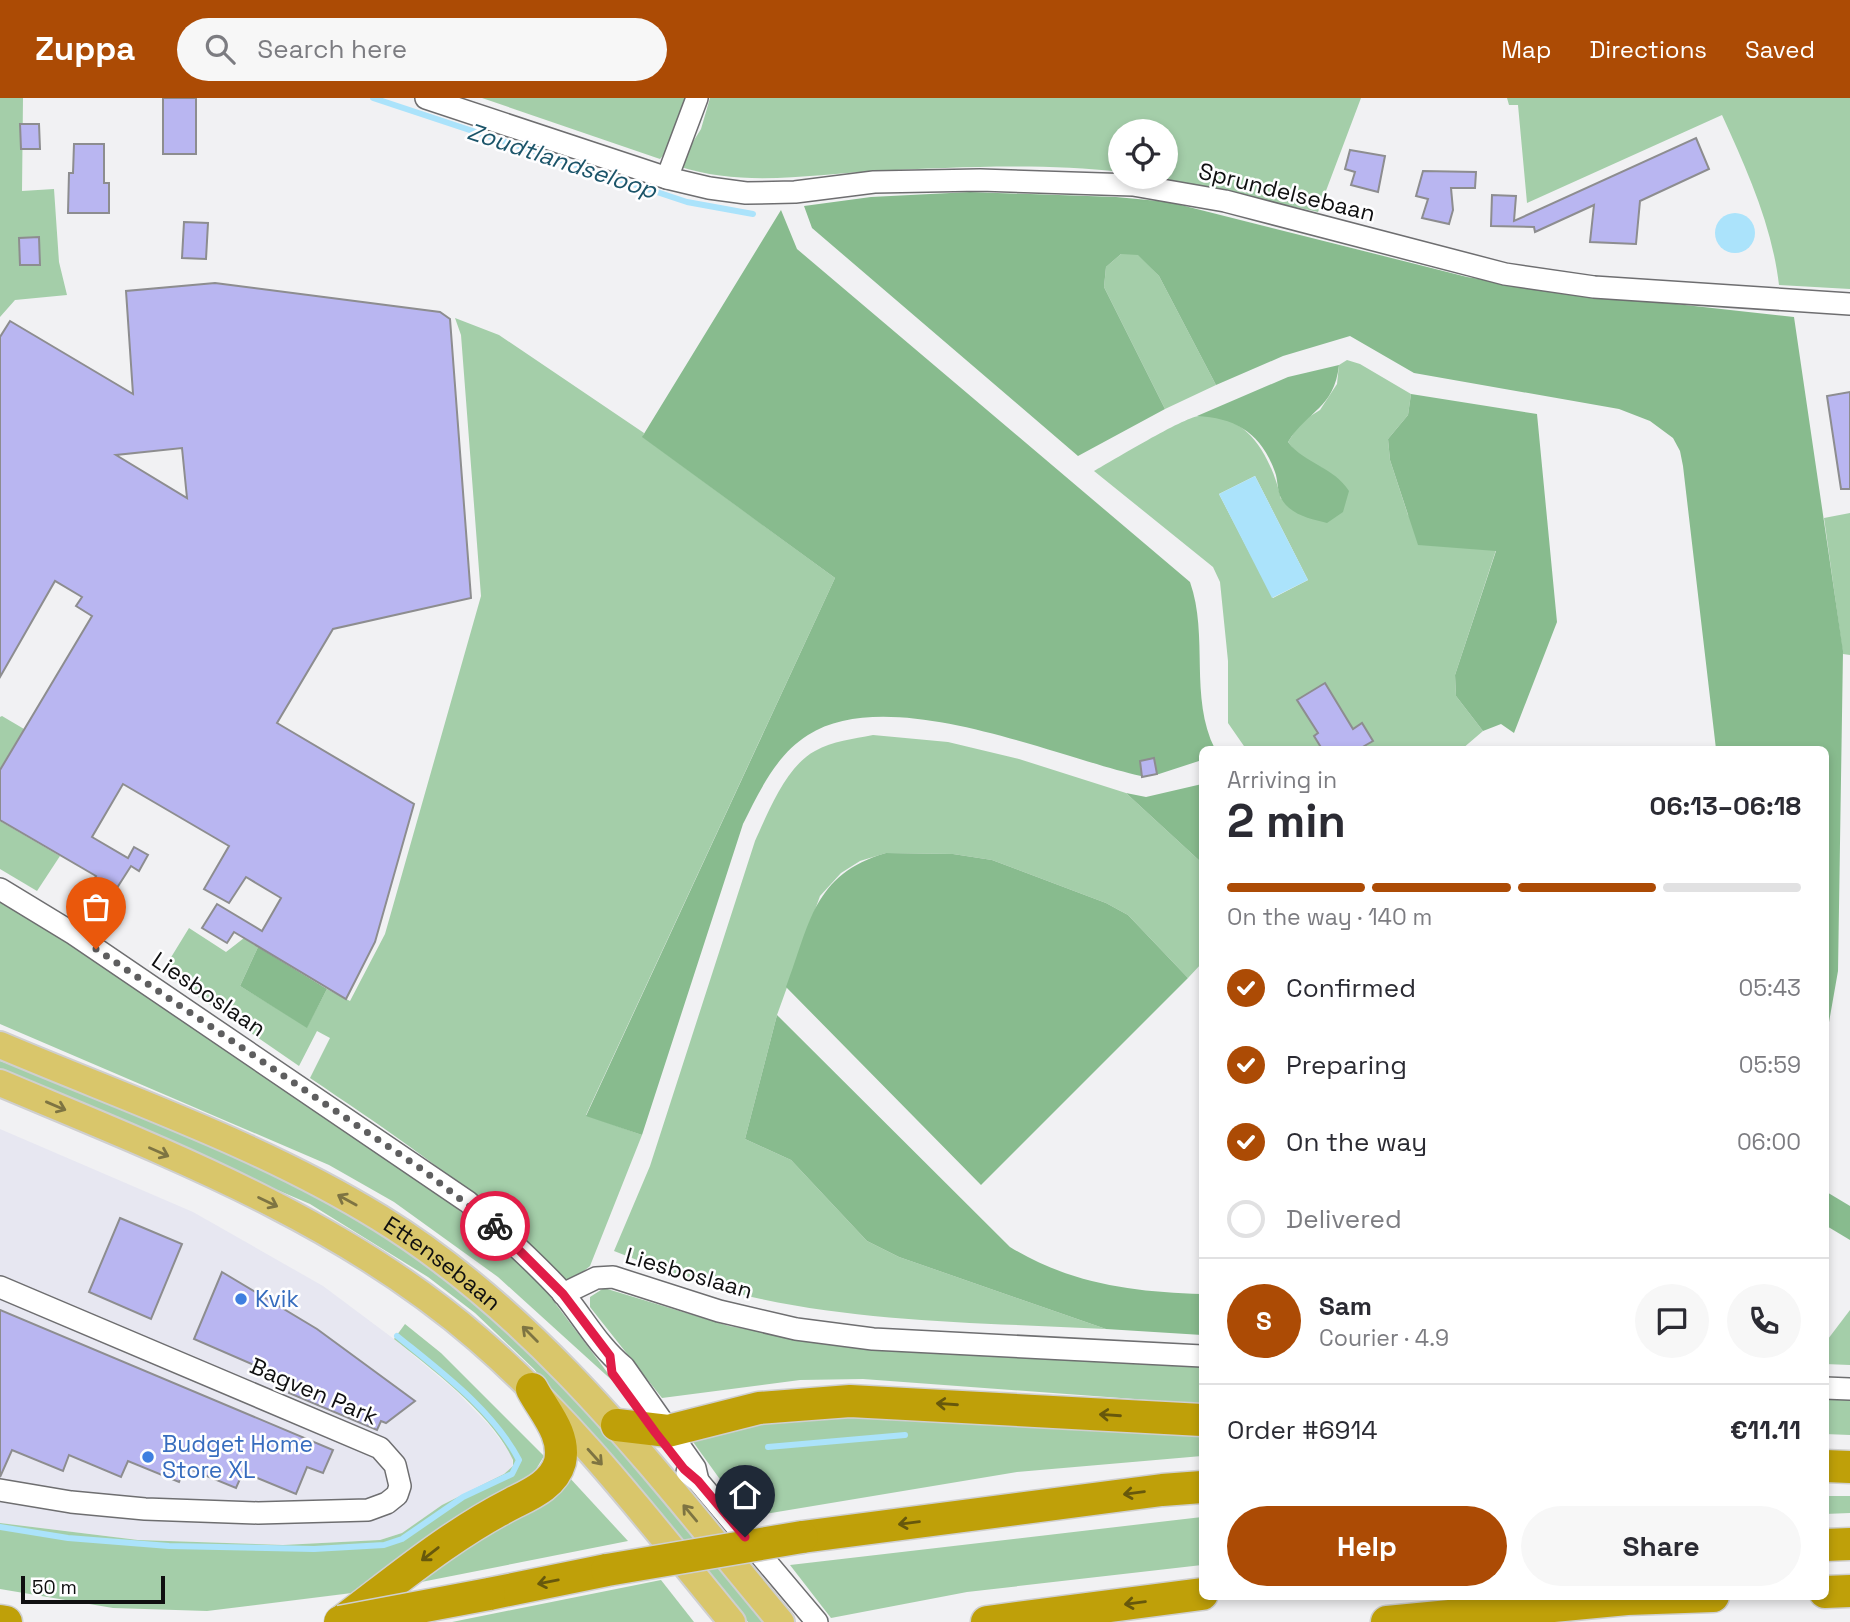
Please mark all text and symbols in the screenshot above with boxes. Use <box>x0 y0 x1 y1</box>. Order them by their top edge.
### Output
search box <box>177 18 667 81</box>
text: Zuppa <box>35 28 135 70</box>
icon: search <box>201 30 239 68</box>
text: Search here <box>257 32 407 66</box>
text: Map <box>1501 34 1551 65</box>
text: Directions <box>1589 34 1707 65</box>
text: Saved <box>1745 34 1815 65</box>
water label: Zoudtlandseloop <box>464 115 662 206</box>
map controls <box>1108 119 1178 189</box>
button: locate <box>1108 119 1178 189</box>
street label: Sprundelsebaan <box>1196 156 1378 228</box>
text: Arriving in <box>1227 765 1337 795</box>
text: 06:13–06:18 <box>1650 789 1801 823</box>
text: 2 min <box>1227 792 1346 850</box>
pin <box>66 877 126 949</box>
icon: bag <box>77 888 115 926</box>
text: On the way · 140 m <box>1227 902 1432 932</box>
street label: Liesboslaan <box>146 945 272 1043</box>
icon: check <box>1227 969 1265 1007</box>
text: Confirmed <box>1286 971 1416 1005</box>
text: 05:43 <box>1738 973 1801 1003</box>
icon: check <box>1227 1046 1265 1084</box>
text: Preparing <box>1286 1048 1407 1082</box>
text: 05:59 <box>1739 1050 1801 1080</box>
one-way arrow <box>44 1100 66 1113</box>
icon: check <box>1227 1123 1265 1161</box>
text: On the way <box>1286 1125 1427 1159</box>
text: 06:00 <box>1737 1127 1801 1157</box>
one-way arrow <box>147 1146 169 1159</box>
courier <box>460 1191 530 1261</box>
one-way arrow <box>338 1193 358 1207</box>
one-way arrow <box>257 1196 278 1209</box>
text: Delivered <box>1286 1202 1402 1236</box>
icon: bike <box>476 1207 514 1245</box>
street label: Ettensebaan <box>378 1209 507 1317</box>
street label: Liesboslaan <box>622 1240 756 1306</box>
place label: Kvik <box>255 1284 299 1314</box>
button: chat <box>1635 1284 1709 1358</box>
button: phone <box>1727 1284 1801 1358</box>
text: Sam <box>1319 1289 1372 1323</box>
marker: Kvik <box>233 1291 249 1307</box>
text: S <box>1256 1304 1272 1338</box>
text: Courier · 4.9 <box>1319 1323 1449 1353</box>
one-way arrow <box>521 1326 538 1343</box>
street label: Bagven Park <box>245 1351 383 1431</box>
one-way arrow <box>937 1397 959 1410</box>
one-way arrow <box>1099 1408 1121 1421</box>
text: Order #6914 <box>1227 1413 1378 1447</box>
text: €11.11 <box>1730 1413 1801 1447</box>
place label: Budget Home Store XL <box>162 1429 313 1485</box>
one-way arrow <box>587 1448 603 1466</box>
marker: Budget Home Store XL <box>140 1449 156 1465</box>
pin <box>715 1465 775 1537</box>
icon: home <box>726 1476 764 1514</box>
one-way arrow <box>1123 1487 1146 1500</box>
one-way arrow <box>682 1504 698 1522</box>
button: Help <box>1227 1506 1507 1586</box>
button: Share <box>1521 1506 1801 1586</box>
one-way arrow <box>898 1516 921 1529</box>
one-way arrow <box>421 1546 440 1561</box>
scale bar <box>21 1573 164 1605</box>
text: 50 m <box>32 1575 77 1600</box>
one-way arrow <box>537 1575 560 1589</box>
one-way arrow <box>1124 1596 1146 1609</box>

